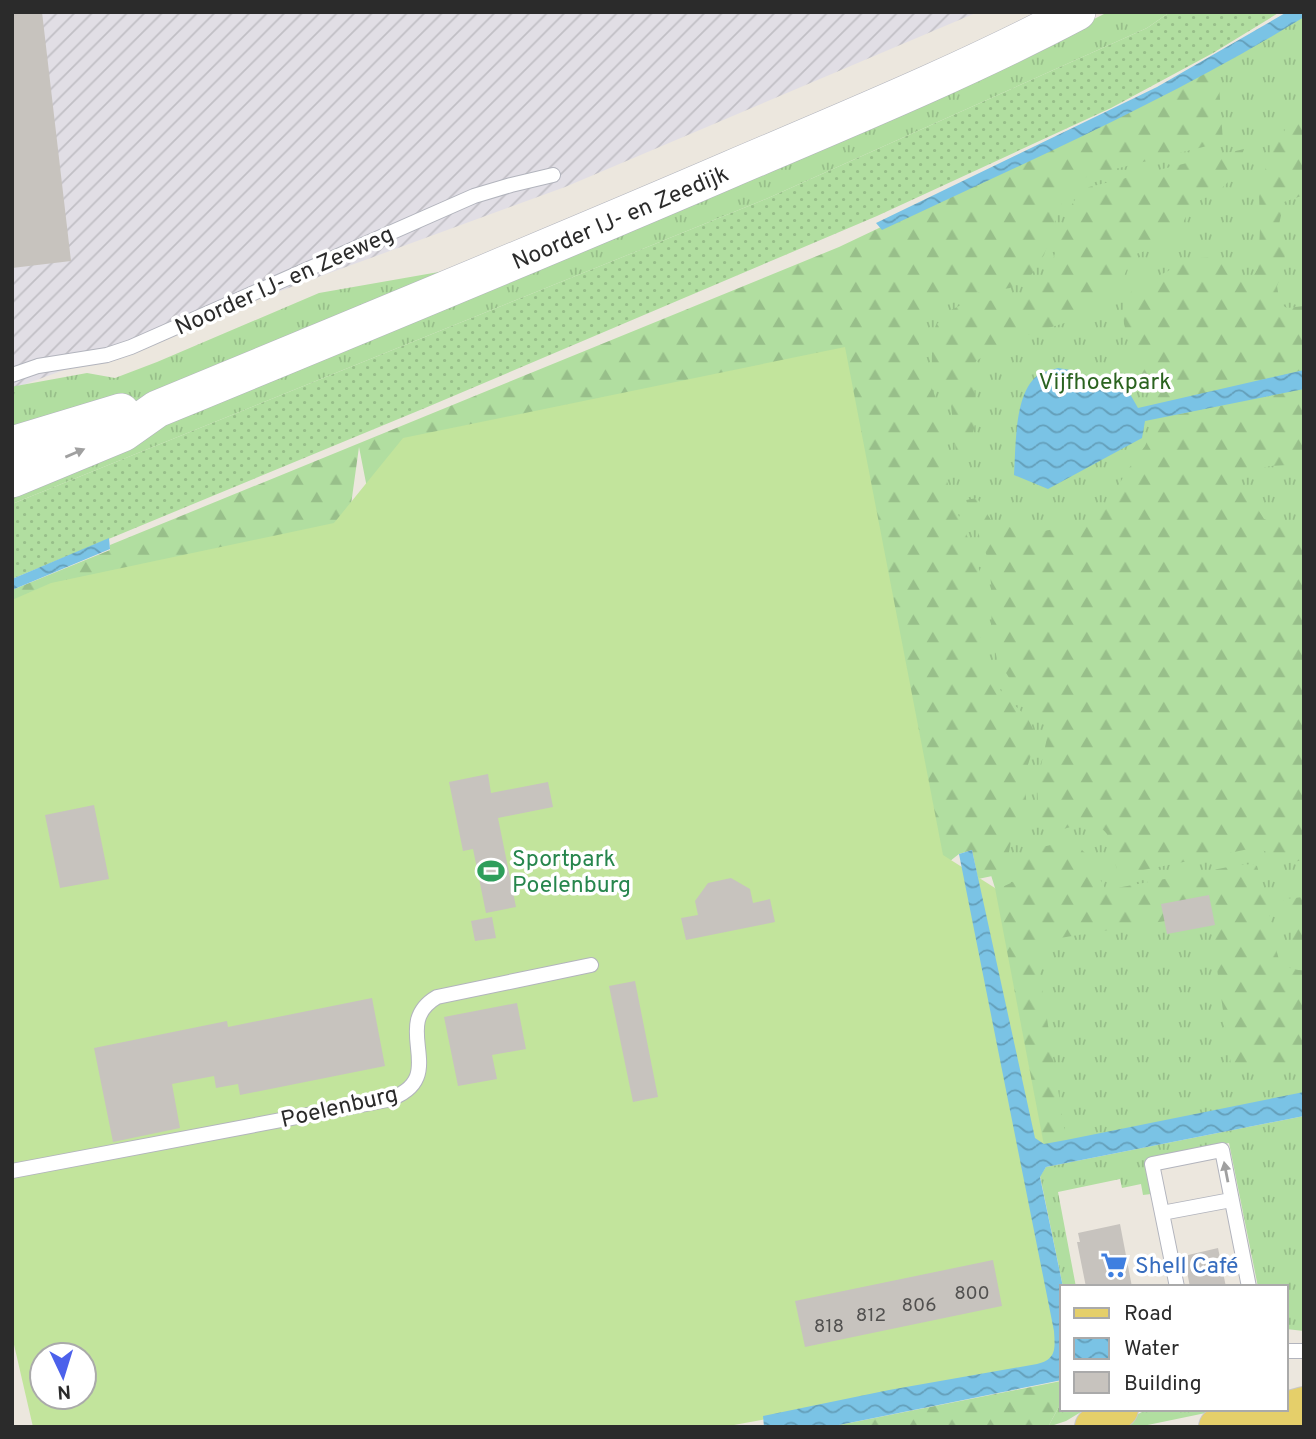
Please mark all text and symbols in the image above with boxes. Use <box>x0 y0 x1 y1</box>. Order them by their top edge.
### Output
street label: Noorder IJ- en Zeedijk <box>508 161 734 278</box>
street label: Noorder IJ- en Zeeweg <box>171 221 399 344</box>
park label: Vijfhoekpark <box>1038 369 1172 398</box>
one-way arrow <box>65 447 86 458</box>
place label: Sportpark Poelenburg <box>512 846 631 901</box>
sports icon: Sportpark Poelenburg <box>476 856 506 886</box>
street label: Poelenburg <box>278 1081 401 1136</box>
one-way arrow <box>1220 1161 1231 1183</box>
supermarket icon: Shell Café <box>1099 1250 1129 1280</box>
place label: Shell Café <box>1135 1253 1238 1282</box>
house number: 800 <box>954 1282 990 1306</box>
legend <box>1060 1285 1288 1411</box>
house number: 806 <box>902 1294 936 1318</box>
text: Road <box>1124 1301 1173 1328</box>
house number: 812 <box>856 1304 886 1328</box>
house number: 818 <box>814 1315 844 1339</box>
text: Water <box>1124 1336 1179 1363</box>
north arrow <box>28 1341 98 1411</box>
text: Building <box>1124 1371 1202 1398</box>
text: N <box>56 1379 72 1403</box>

